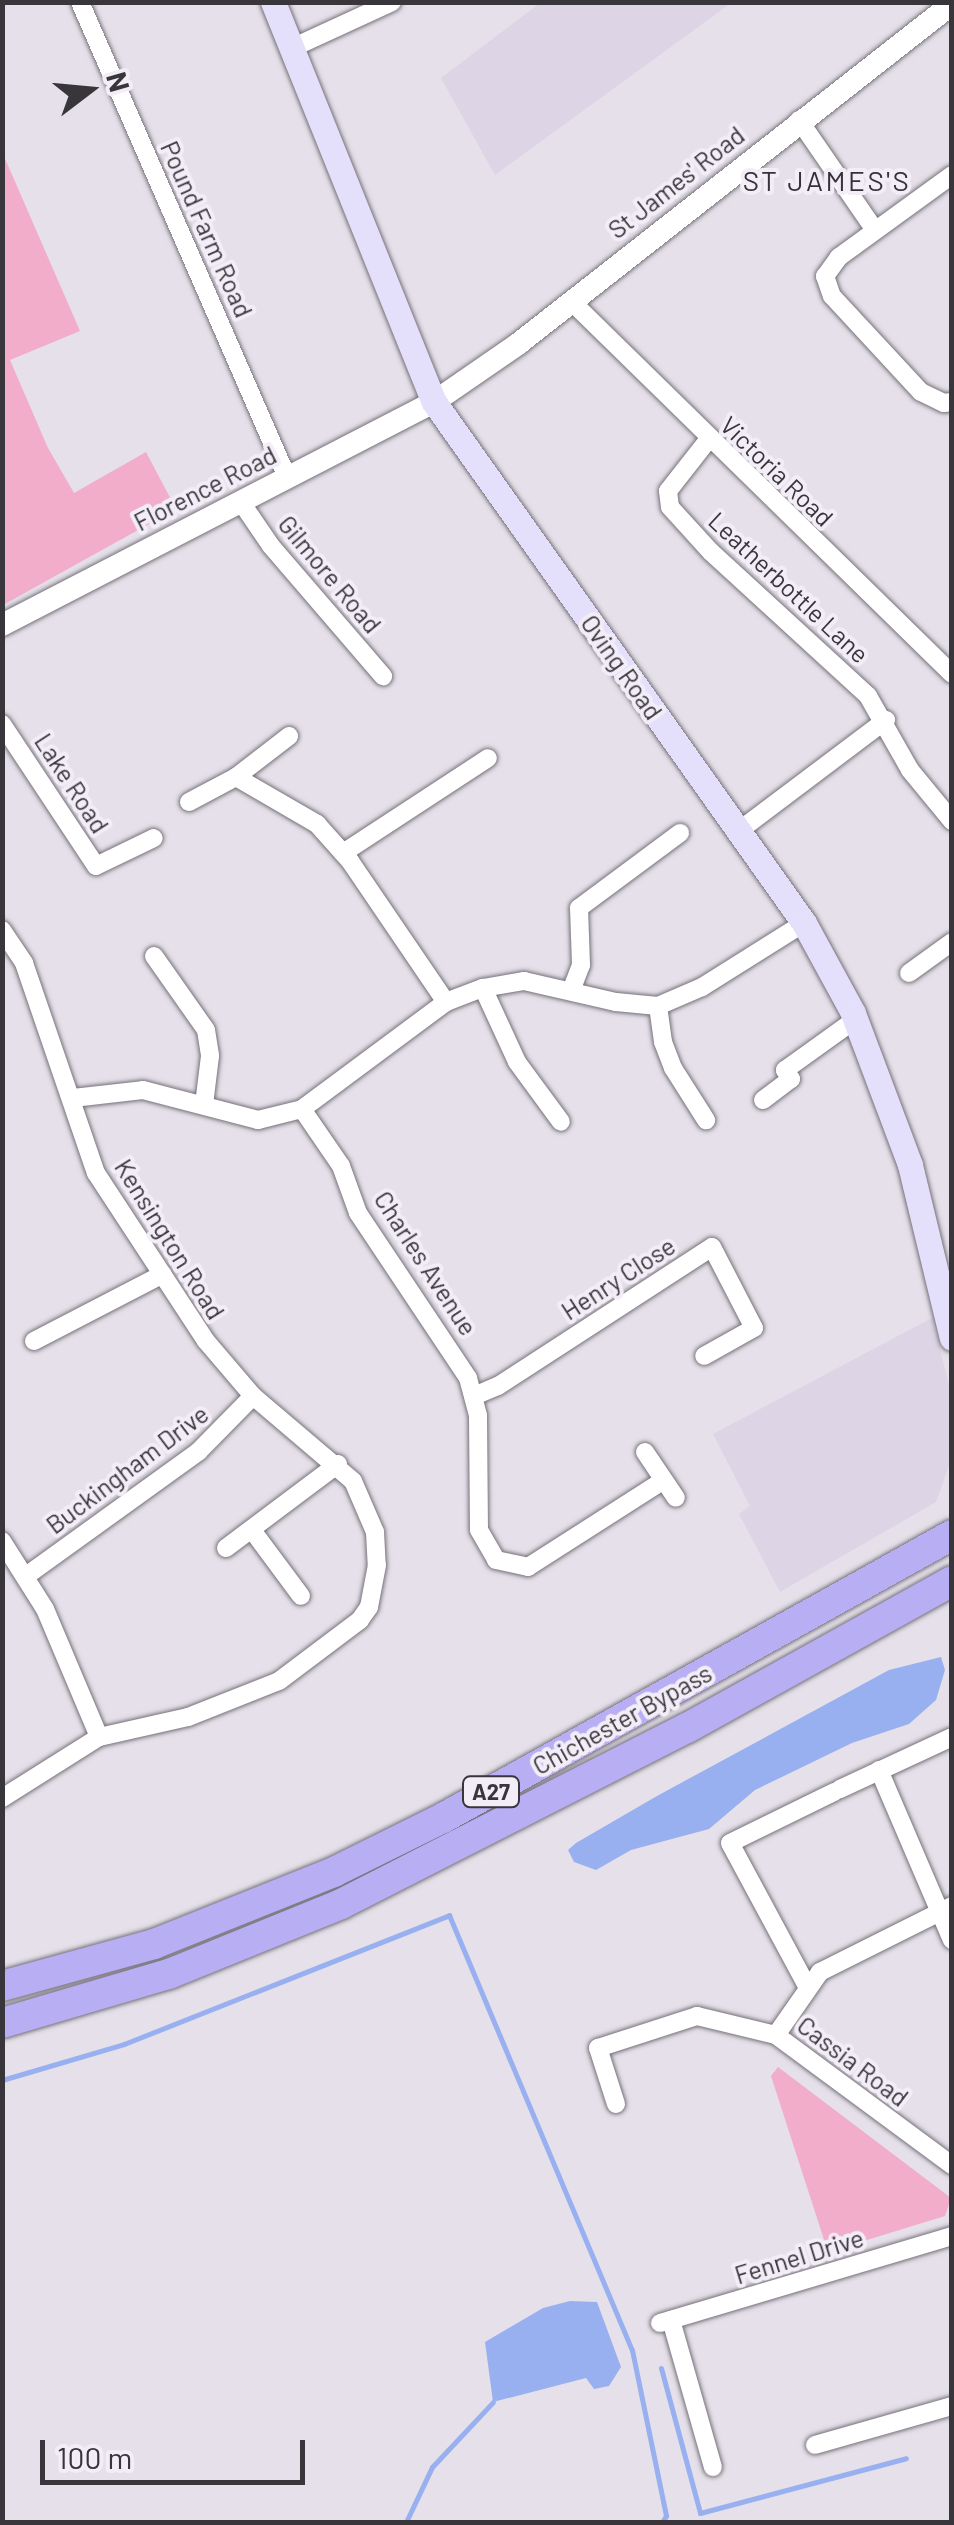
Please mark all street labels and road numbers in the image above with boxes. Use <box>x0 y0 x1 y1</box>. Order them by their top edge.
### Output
street label: St James' Road <box>602 120 750 244</box>
street label: Pound Farm Road <box>155 136 259 322</box>
street label: Victoria Road <box>714 410 840 532</box>
street label: Florence Road <box>129 439 281 537</box>
street label: Leatherbottle Lane <box>703 505 875 669</box>
street label: Gilmore Road <box>272 509 388 639</box>
street label: Oving Road <box>575 609 669 725</box>
street label: Lake Road <box>29 728 115 838</box>
street label: Kensington Road <box>109 1153 231 1325</box>
street label: Charles Avenue <box>368 1185 484 1341</box>
street label: Henry Close <box>556 1230 680 1326</box>
street label: Buckingham Drive <box>40 1398 214 1540</box>
street label: Chichester Bypass <box>527 1657 717 1781</box>
road number: A27 <box>461 1775 521 1809</box>
street label: Cassia Road <box>792 2010 914 2112</box>
street label: Fennel Drive <box>731 2222 867 2290</box>

